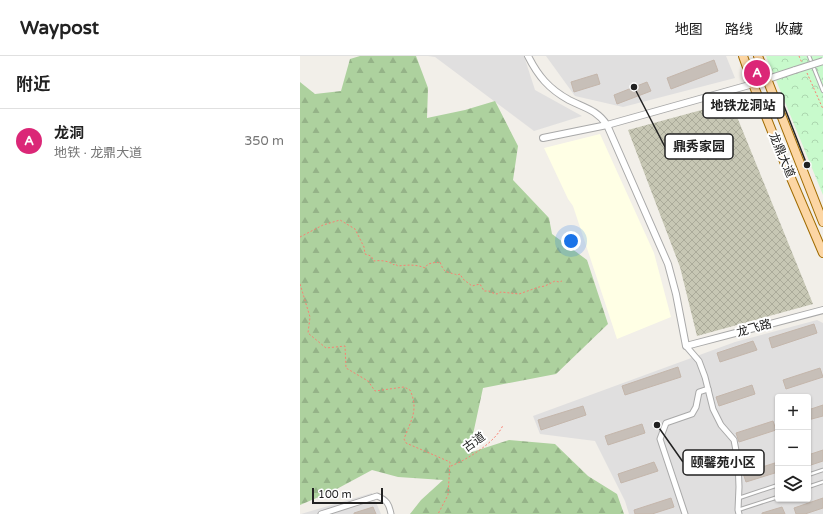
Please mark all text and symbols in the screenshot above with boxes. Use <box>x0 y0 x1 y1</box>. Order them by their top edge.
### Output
text: Waypost <box>20 17 99 39</box>
text: 地图 <box>675 21 703 38</box>
text: 路线 <box>725 21 753 38</box>
text: 收藏 <box>775 21 803 38</box>
pin: A <box>744 58 770 88</box>
text: 附近 <box>16 74 50 95</box>
callout: 地铁龙洞站 <box>703 93 784 118</box>
text: 地铁龙洞站 <box>710 98 776 114</box>
text: 龙洞 <box>54 124 84 142</box>
street label: 龙鼎大道 <box>766 130 798 180</box>
text: A <box>24 133 34 149</box>
text: 350 m <box>244 133 284 149</box>
callout: 鼎秀家园 <box>665 134 733 159</box>
text: 鼎秀家园 <box>673 139 725 155</box>
text: 地铁 · 龙鼎大道 <box>54 145 142 161</box>
your location <box>561 231 581 251</box>
street label: 龙飞路 <box>735 317 773 339</box>
map controls <box>775 394 811 502</box>
button: + <box>775 394 811 430</box>
street label: 古道 <box>460 429 488 455</box>
button: − <box>775 430 811 466</box>
callout: 颐馨苑小区 <box>683 450 764 475</box>
text: 颐馨苑小区 <box>690 455 756 471</box>
button: layers <box>775 466 811 502</box>
scale bar <box>312 486 383 505</box>
text: 100 m <box>318 488 352 501</box>

